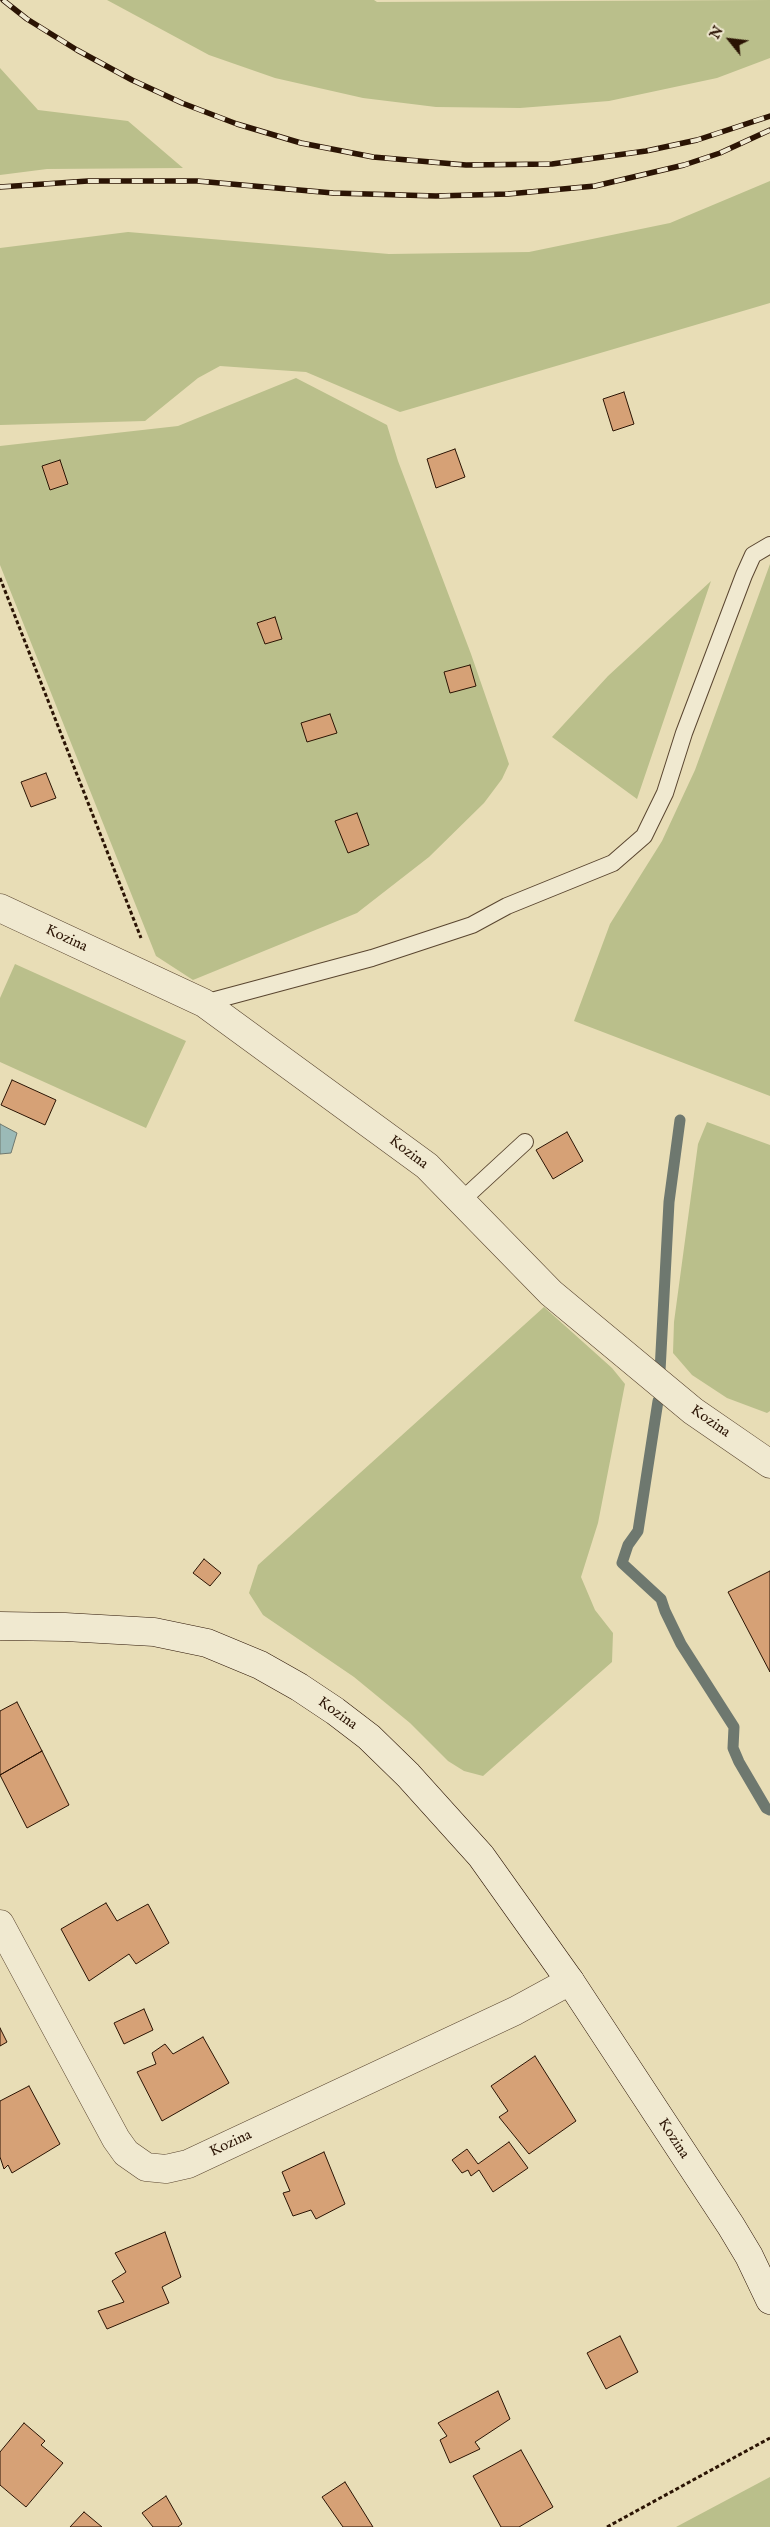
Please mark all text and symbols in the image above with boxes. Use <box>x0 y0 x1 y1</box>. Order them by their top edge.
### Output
north arrow <box>705 15 755 65</box>
text: N <box>706 23 728 42</box>
street label: Kozina <box>42 921 90 957</box>
street label: Kozina <box>385 1132 431 1174</box>
street label: Kozina <box>687 1402 733 1442</box>
street label: Kozina <box>314 1694 360 1734</box>
street label: Kozina <box>653 2116 693 2162</box>
street label: Kozina <box>207 2126 255 2162</box>

